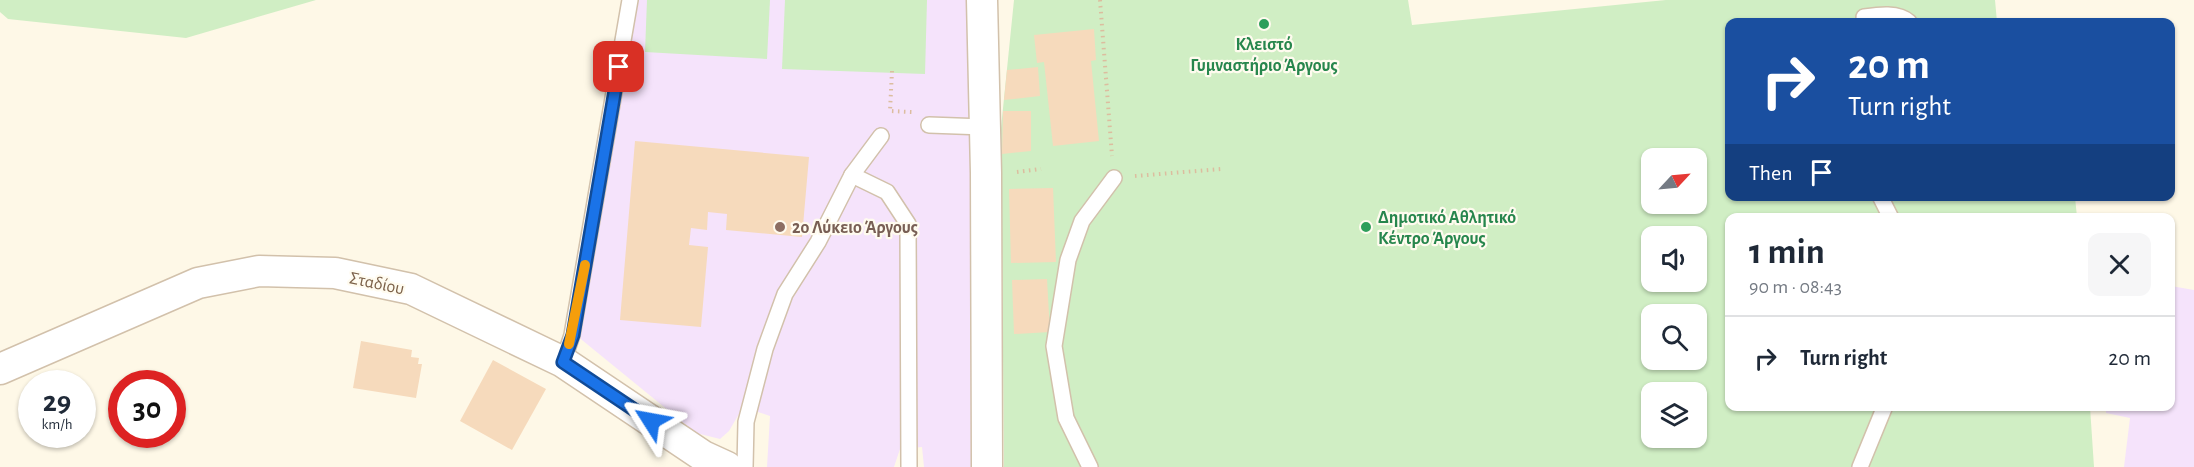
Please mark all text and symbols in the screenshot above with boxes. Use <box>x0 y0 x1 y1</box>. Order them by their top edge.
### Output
marker: Κλειστό Γυμναστήριο Άργους <box>1257 17 1271 31</box>
place label: Κλειστό Γυμναστήριο Άργους <box>1190 35 1338 75</box>
pin <box>593 41 644 92</box>
icon: right <box>1749 42 1827 120</box>
text: 20 m <box>1848 44 1930 86</box>
icon: arrive <box>602 50 635 83</box>
text: Turn right <box>1848 93 1951 120</box>
north arrow <box>1641 148 1707 214</box>
map controls <box>1641 148 1707 448</box>
icon: arrive <box>1805 156 1838 189</box>
text: Then <box>1749 162 1793 184</box>
place label: Δημοτικό Αθλητικό Κέντρο Άργους <box>1378 208 1516 248</box>
place label: 2ο Λύκειο Άργους <box>792 218 918 237</box>
marker: 2ο Λύκειο Άργους <box>773 220 787 234</box>
marker: Δημοτικό Αθλητικό Κέντρο Άργους <box>1359 220 1373 234</box>
button: sound <box>1641 226 1707 292</box>
button: close <box>2088 233 2151 296</box>
text: 1 min <box>1749 234 1825 270</box>
street label: Σταδίου <box>348 268 406 299</box>
text: 90 m · 08:43 <box>1749 277 1842 297</box>
button: search <box>1641 304 1707 370</box>
icon: right <box>1749 342 1782 375</box>
text: Turn right <box>1800 347 1887 369</box>
text: 20 m <box>2108 347 2151 369</box>
speed limit sign: 30 <box>108 370 186 448</box>
button: layers <box>1641 382 1707 448</box>
text: 29 <box>43 387 71 417</box>
position arrow <box>619 389 683 453</box>
text: km/h <box>42 417 72 432</box>

